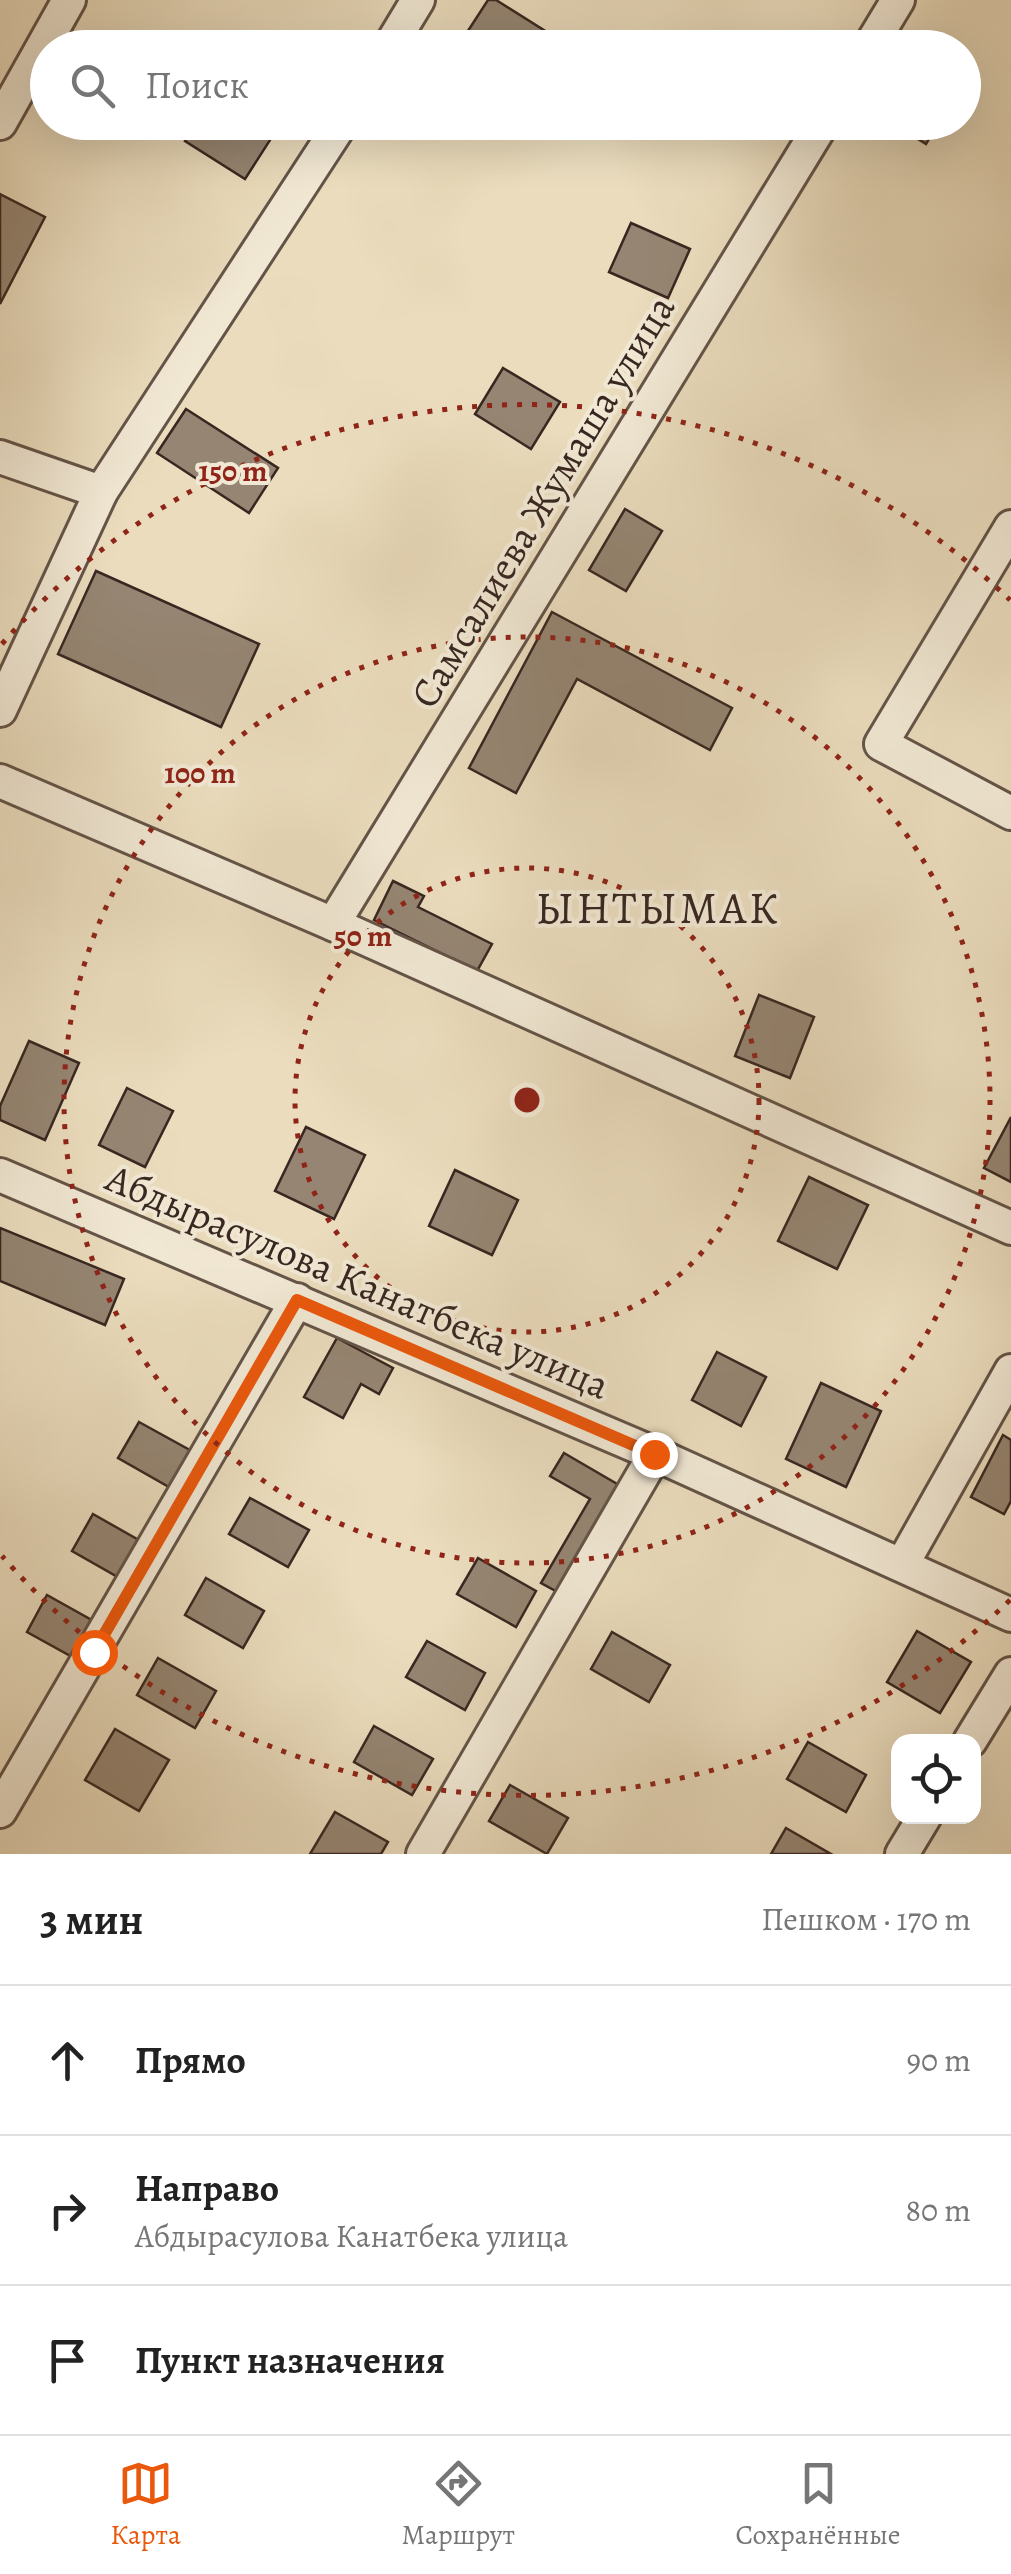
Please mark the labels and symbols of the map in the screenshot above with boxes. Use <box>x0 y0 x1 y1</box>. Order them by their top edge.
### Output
street label: Самсалиева Жумаша улица <box>397 284 688 718</box>
text: 150 m <box>199 451 268 491</box>
text: 100 m <box>164 753 236 793</box>
district label: ЫНТЫМАК <box>536 877 780 939</box>
text: 50 m <box>334 916 392 956</box>
centre of rings <box>509 1082 545 1118</box>
street label: Абдырасулова Канатбека улица <box>97 1150 618 1413</box>
route end <box>632 1432 678 1478</box>
route start <box>72 1630 118 1676</box>

